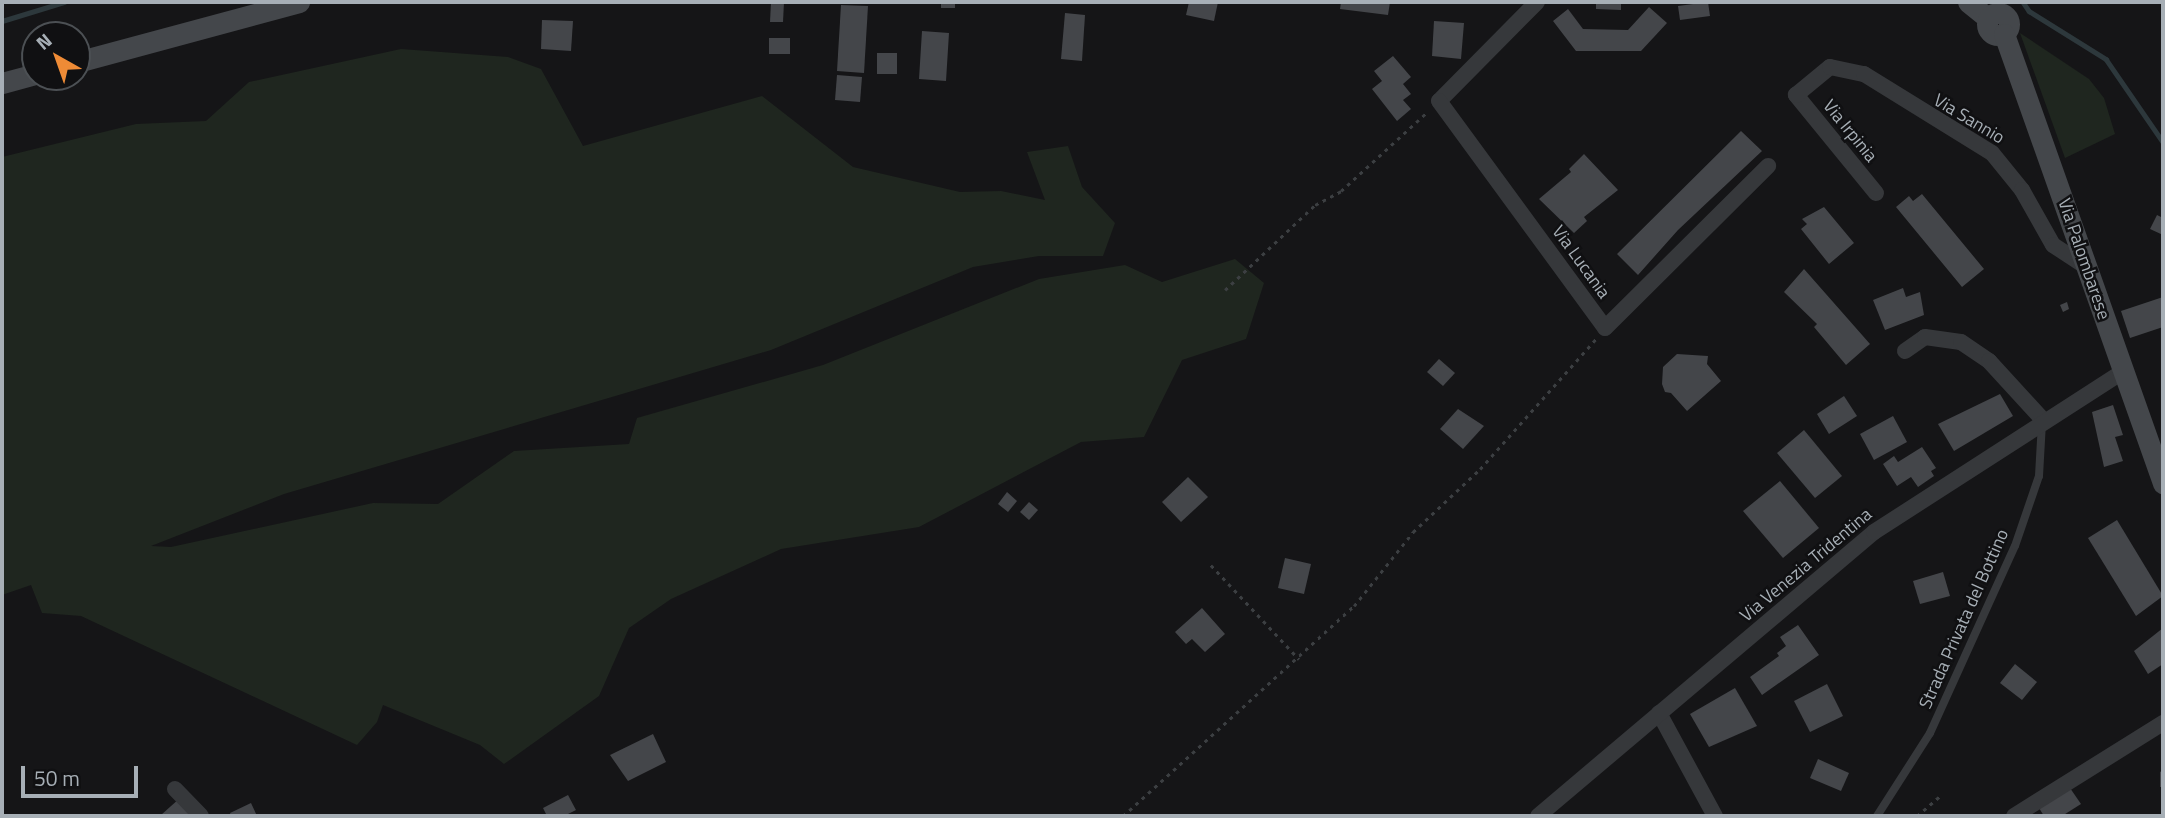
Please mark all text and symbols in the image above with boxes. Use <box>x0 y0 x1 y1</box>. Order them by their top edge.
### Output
north arrow <box>21 21 91 91</box>
text: N <box>29 26 58 56</box>
street label: Via Sannio <box>1930 89 2008 149</box>
street label: Via Irpinia <box>1818 95 1882 167</box>
street label: Via Palombarese <box>2053 196 2115 322</box>
street label: Via Lucania <box>1547 221 1615 303</box>
street label: Via Venezia Tridentina <box>1736 504 1876 626</box>
street label: Strada Privata del Bottino <box>1915 526 2013 712</box>
scale bar <box>24 752 142 796</box>
text: 50 m <box>34 762 80 794</box>

